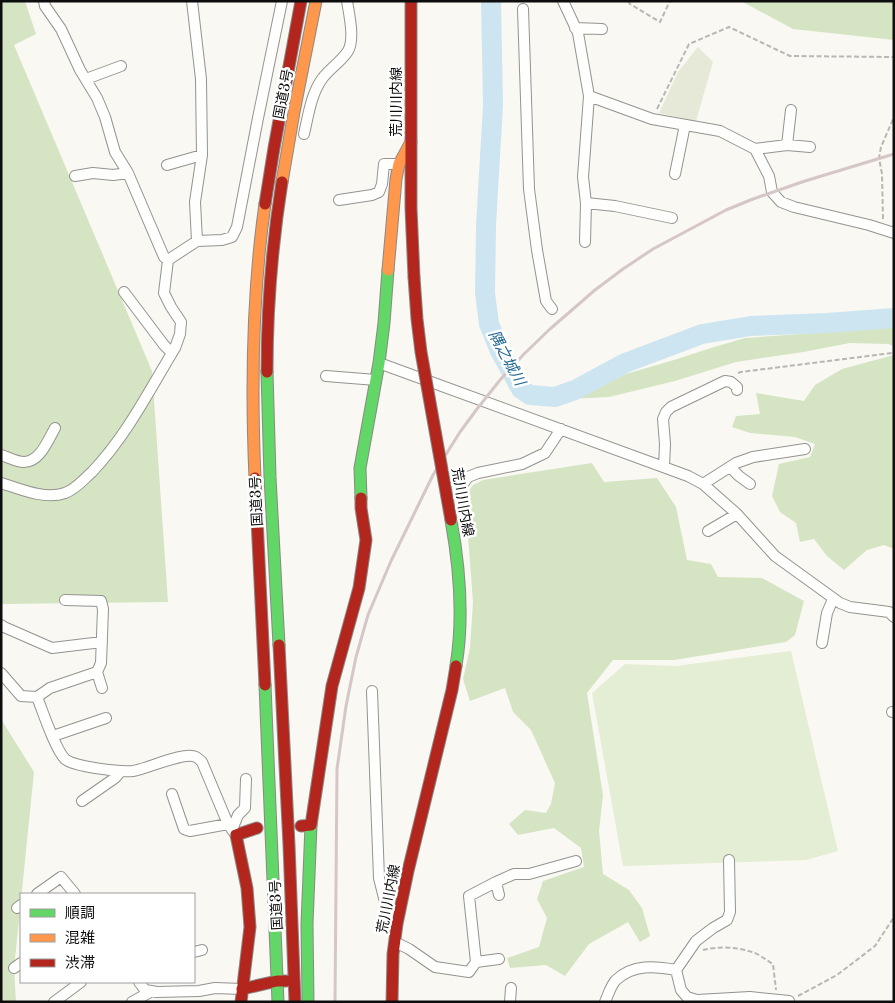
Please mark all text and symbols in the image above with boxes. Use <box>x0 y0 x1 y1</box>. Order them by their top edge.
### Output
street label: 国道3号 <box>269 67 297 121</box>
street label: 荒川川内線 <box>387 67 405 137</box>
water label: 隅之城川 <box>485 327 531 390</box>
street label: 荒川川内線 <box>448 466 478 538</box>
street label: 国道3号 <box>246 475 266 527</box>
street label: 荒川川内線 <box>372 863 404 935</box>
street label: 国道3号 <box>266 879 286 931</box>
legend <box>20 893 195 983</box>
text: 順調 <box>65 903 95 922</box>
text: 混雑 <box>65 928 95 947</box>
text: 渋滞 <box>65 953 95 972</box>

